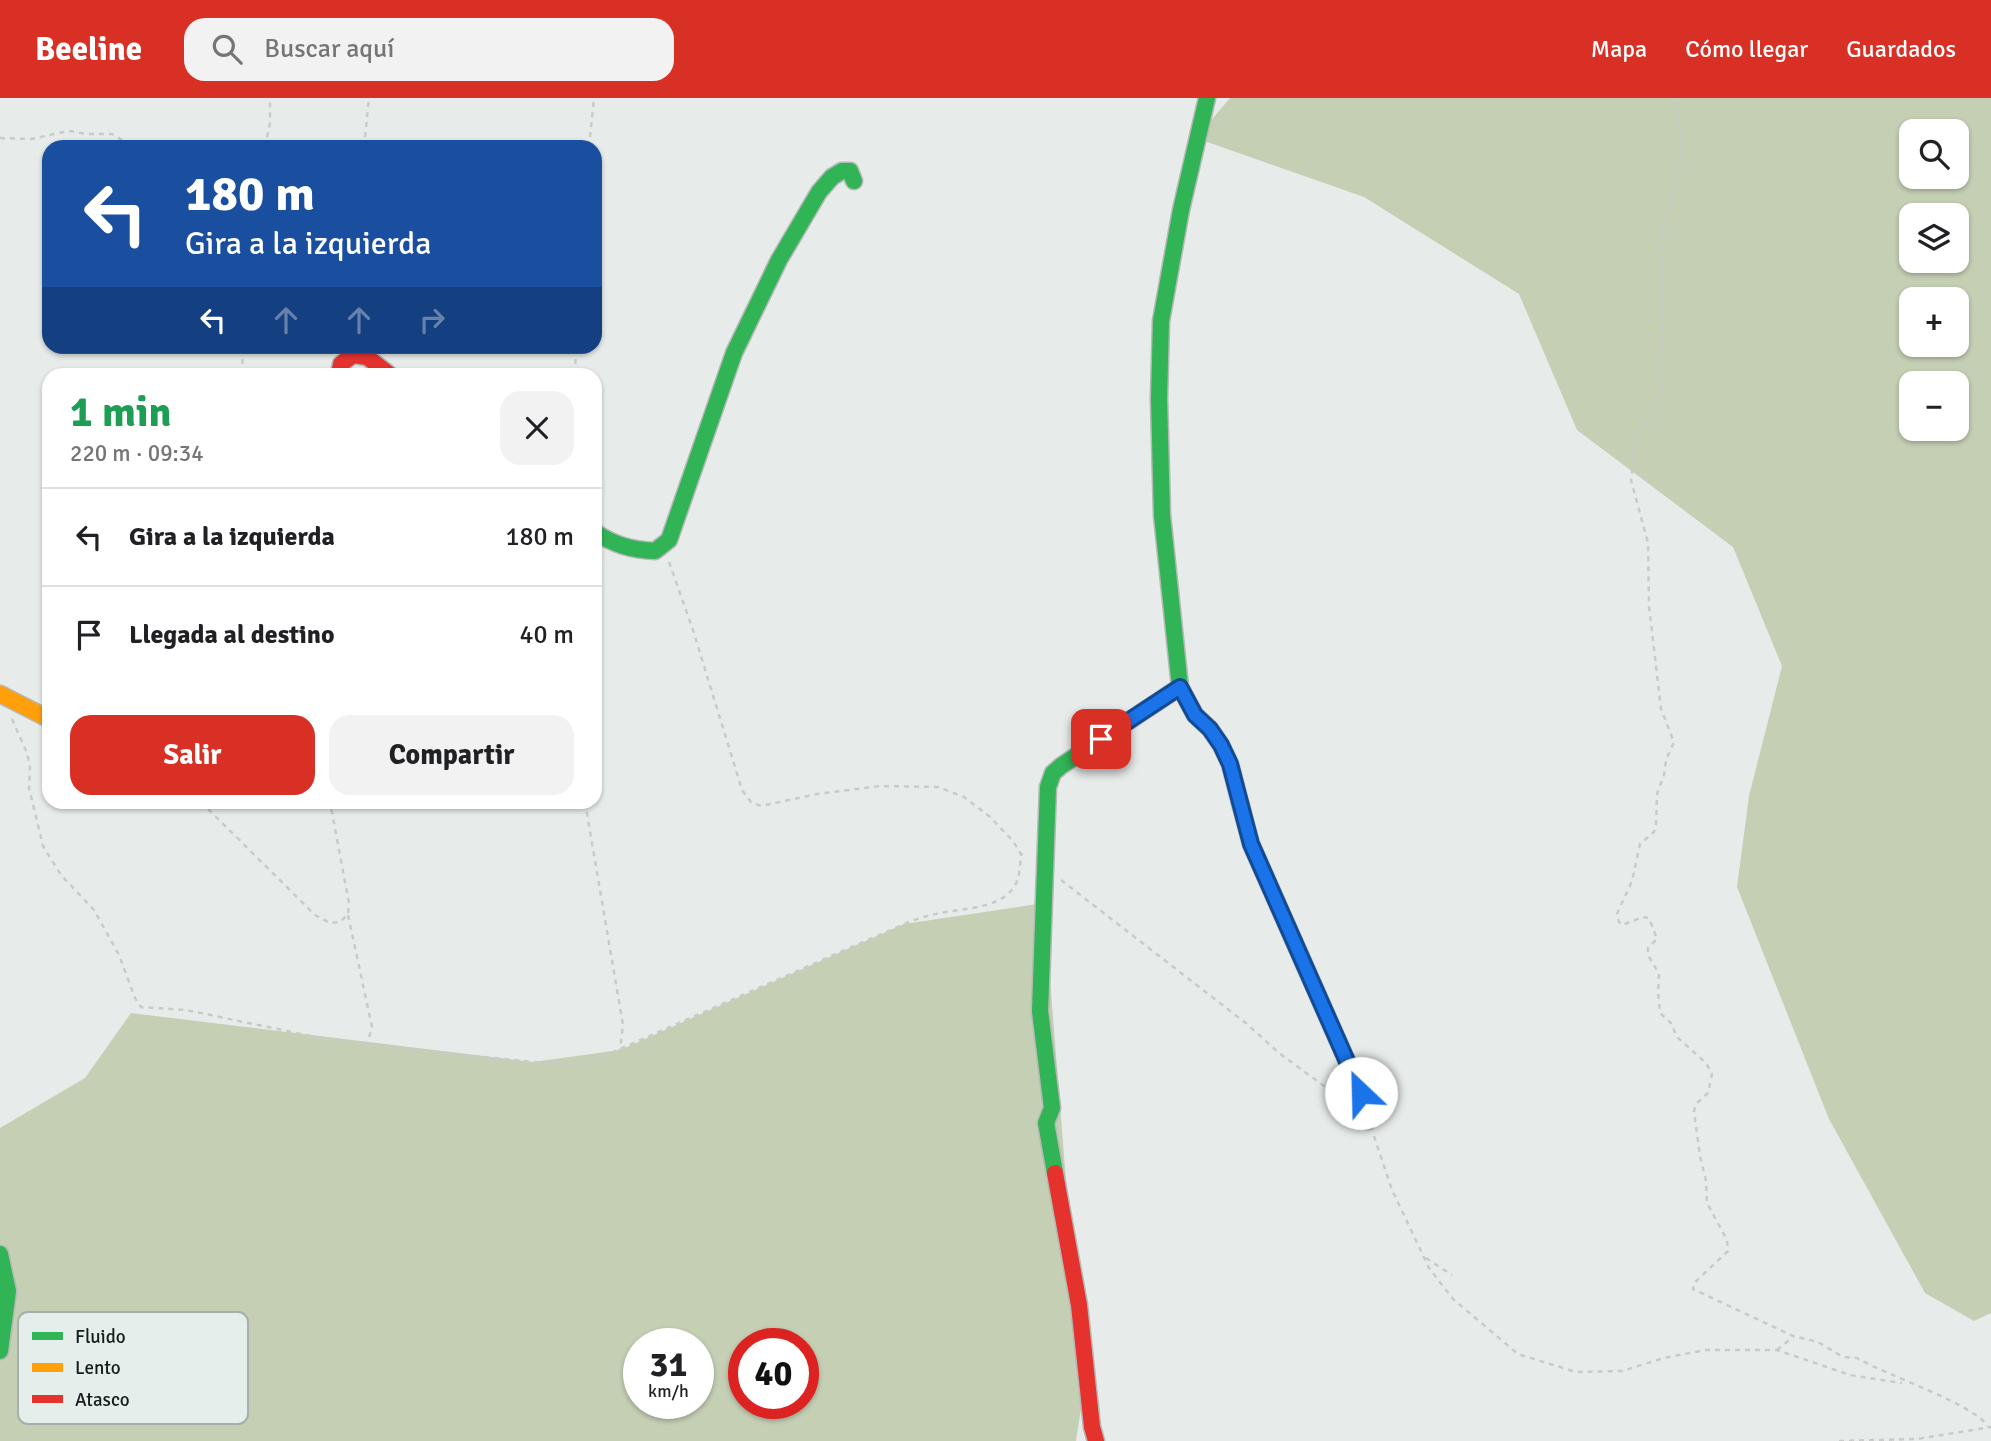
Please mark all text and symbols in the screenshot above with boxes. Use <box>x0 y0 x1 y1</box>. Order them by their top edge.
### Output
search box <box>184 18 674 81</box>
text: Beeline <box>35 29 142 70</box>
icon: search <box>208 30 246 68</box>
text: Buscar aquí <box>264 33 394 65</box>
text: Mapa <box>1591 34 1647 64</box>
text: Cómo llegar <box>1685 34 1808 64</box>
text: Guardados <box>1846 34 1956 64</box>
map controls <box>1899 119 1969 441</box>
button: search <box>1899 119 1969 189</box>
text: 180 m <box>185 164 315 224</box>
icon: left <box>70 168 161 259</box>
button: layers <box>1899 203 1969 273</box>
text: Gira a la izquierda <box>185 224 432 263</box>
button: + <box>1899 287 1969 357</box>
icon: left <box>194 301 232 339</box>
icon: ahead <box>267 301 305 339</box>
icon: ahead <box>340 301 378 339</box>
icon: right <box>413 301 451 339</box>
button: − <box>1899 371 1969 441</box>
text: 1 min <box>70 387 171 438</box>
button: close <box>500 391 574 465</box>
text: 220 m · 09:34 <box>70 439 204 468</box>
icon: left <box>70 518 108 556</box>
text: Gira a la izquierda <box>129 521 335 553</box>
text: 180 m <box>505 521 574 553</box>
icon: arrive <box>70 616 108 654</box>
text: Llegada al destino <box>129 619 335 651</box>
text: 40 m <box>519 619 574 651</box>
pin <box>1071 709 1131 769</box>
button: Salir <box>70 715 315 795</box>
button: Compartir <box>329 715 574 795</box>
icon: arrive <box>1082 720 1120 758</box>
position arrow <box>1324 1056 1398 1130</box>
legend <box>18 1312 248 1424</box>
text: Fluido <box>75 1325 126 1349</box>
speed limit sign: 40 <box>728 1328 819 1419</box>
text: 31 <box>650 1343 687 1386</box>
text: Lento <box>75 1356 121 1380</box>
text: km/h <box>648 1380 689 1402</box>
text: Atasco <box>75 1388 130 1412</box>

